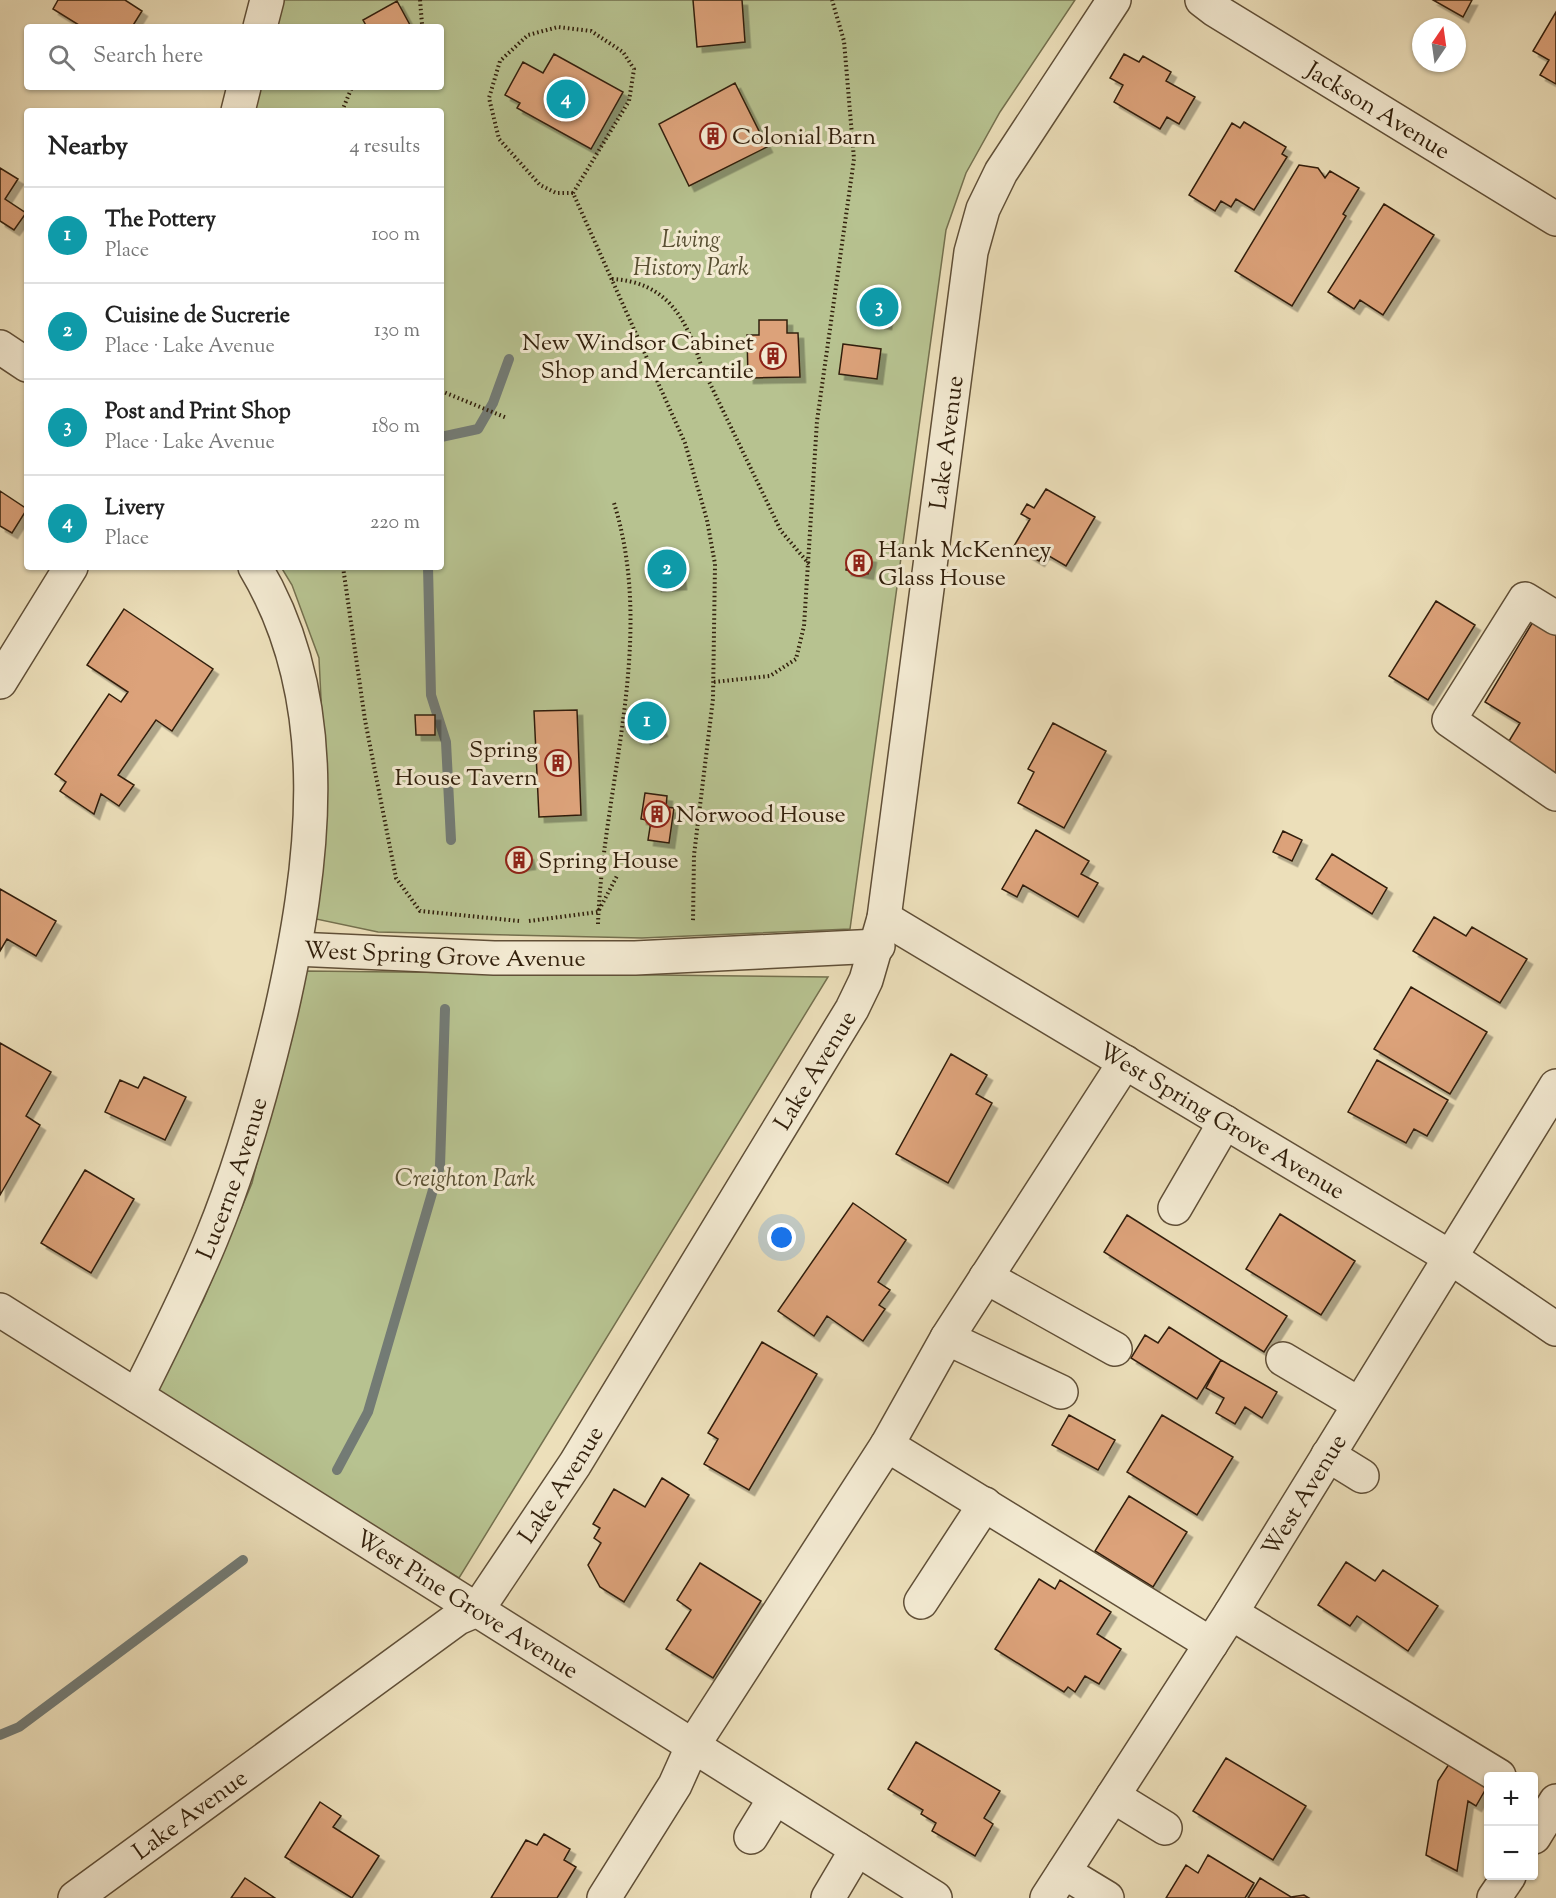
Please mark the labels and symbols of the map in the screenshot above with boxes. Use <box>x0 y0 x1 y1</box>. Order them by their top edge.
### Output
north arrow <box>1412 18 1466 72</box>
street label: Jackson Avenue <box>1297 54 1456 169</box>
pin: 4 <box>546 76 586 122</box>
building icon: Colonial Barn <box>698 121 728 151</box>
place label: Colonial Barn <box>732 121 876 155</box>
park label: Living History Park <box>633 224 749 286</box>
pin: 3 <box>860 284 898 330</box>
place label: New Windsor Cabinet Shop and Mercantile <box>522 327 754 389</box>
building icon: New Windsor Cabinet Shop and Mercantile <box>758 341 788 371</box>
street label: Lake Avenue <box>923 374 974 512</box>
place label: Hank McKenney Glass House <box>878 534 1051 596</box>
pin: 2 <box>648 546 686 592</box>
building icon: Hank McKenney Glass House <box>844 548 874 578</box>
pin: 1 <box>628 698 666 744</box>
place label: Spring House Tavern <box>395 734 538 796</box>
building icon: Spring House Tavern <box>543 748 573 778</box>
building icon: Norwood House <box>642 799 672 829</box>
place label: Norwood House <box>676 799 846 833</box>
building icon: Spring House <box>504 845 534 875</box>
place label: Spring House <box>538 845 679 879</box>
street label: West Spring Grove Avenue <box>303 934 586 977</box>
street label: Lake Avenue <box>767 1005 866 1138</box>
street label: West Spring Grove Avenue <box>1091 1035 1351 1209</box>
street label: Lucerne Avenue <box>189 1094 277 1265</box>
park label: Creighton Park <box>395 1163 535 1197</box>
your location <box>767 1223 796 1252</box>
street label: Lake Avenue <box>511 1420 613 1551</box>
street label: West Avenue <box>1255 1428 1356 1564</box>
street label: West Pine Grove Avenue <box>348 1522 584 1689</box>
street label: Lake Avenue <box>126 1762 255 1869</box>

